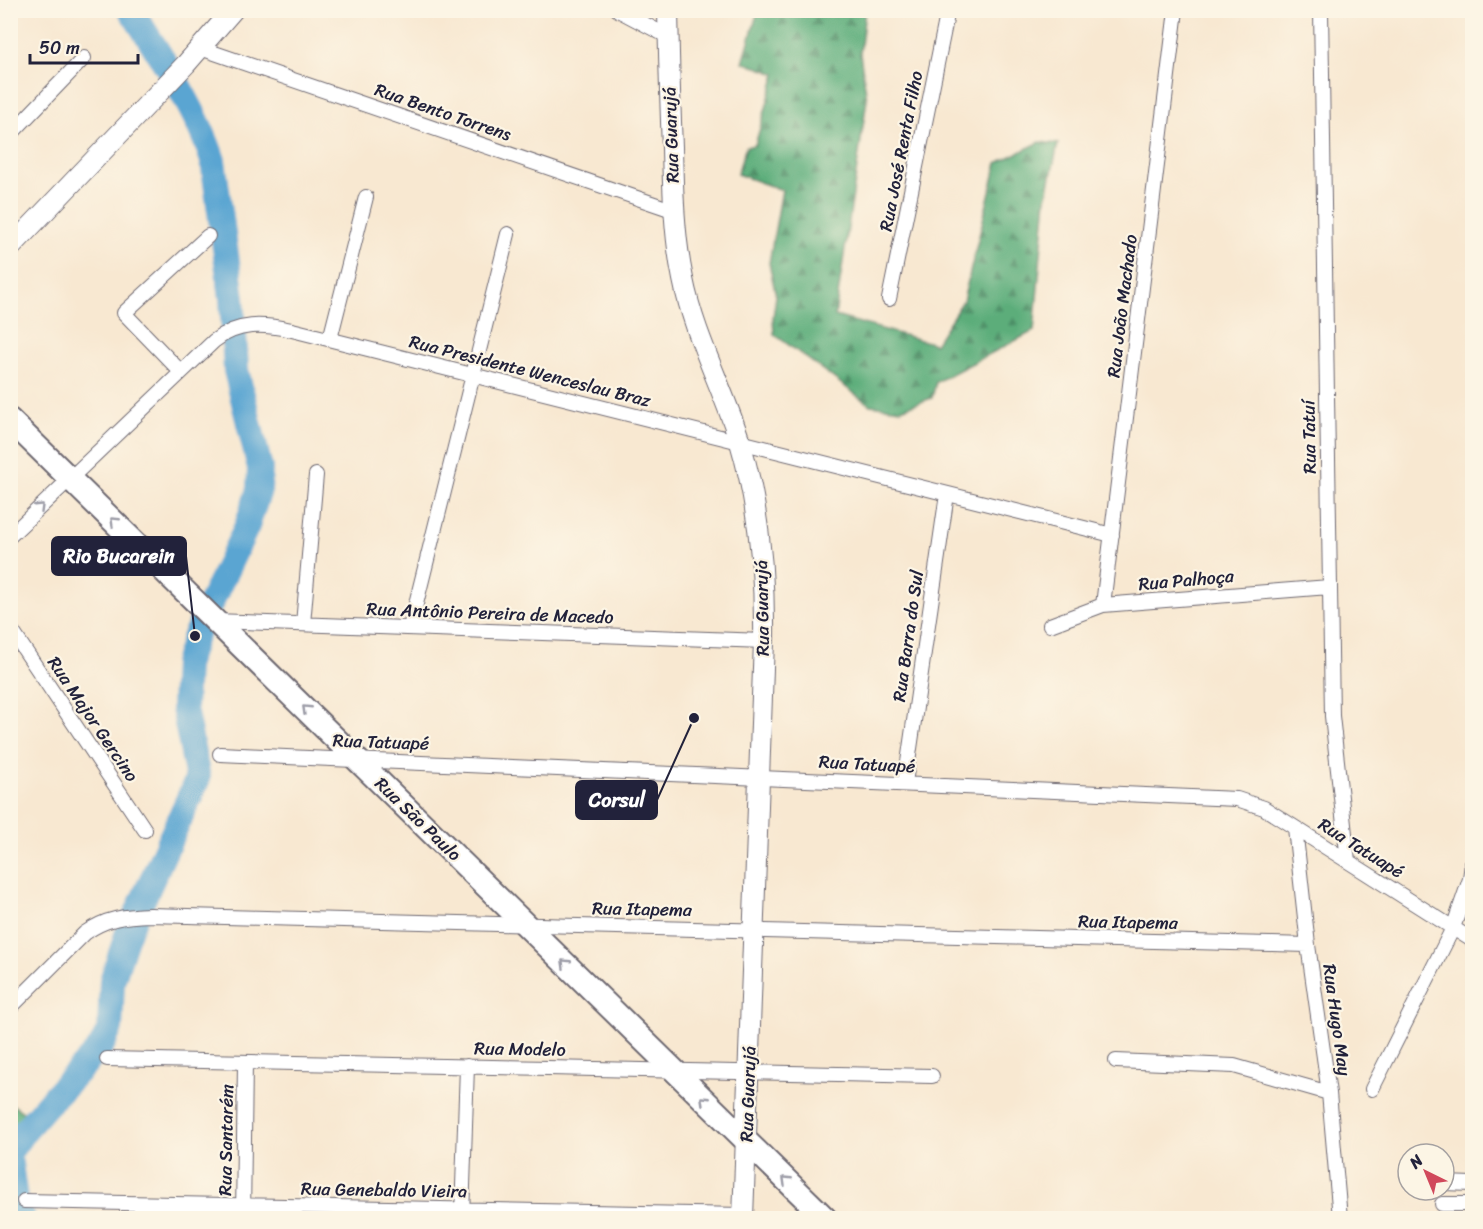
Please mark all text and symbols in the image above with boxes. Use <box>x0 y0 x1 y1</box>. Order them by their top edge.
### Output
scale bar <box>30 27 138 65</box>
text: 50 m <box>39 32 80 64</box>
street label: Rua José Renta Filho <box>870 68 932 234</box>
street label: Rua Bento Torrens <box>370 74 516 151</box>
street label: Rua Guarujá <box>653 86 689 184</box>
street label: Rua João Machado <box>1097 233 1147 379</box>
street label: Rua Presidente Wenceslau Braz <box>406 325 655 417</box>
street label: Rua Tatuí <box>1292 398 1326 474</box>
one-way arrow <box>34 503 44 514</box>
one-way arrow <box>110 518 121 529</box>
callout: Rio Bucarein <box>52 537 186 575</box>
text: Rio Bucarein <box>62 539 175 574</box>
street label: Rua Guarujá <box>745 560 779 656</box>
street label: Rua Palhoça <box>1137 560 1236 600</box>
street label: Rua Barra do Sul <box>883 567 933 704</box>
street label: Rua Antônio Pereira de Macedo <box>366 593 614 633</box>
street label: Rua Major Gercino <box>39 649 147 789</box>
one-way arrow <box>302 706 313 717</box>
street label: Rua Tatuapé <box>332 724 430 760</box>
street label: Rua Tatuapé <box>818 745 916 783</box>
street label: Rua São Paulo <box>367 769 469 869</box>
callout: Corsul <box>576 781 657 819</box>
text: Corsul <box>588 783 647 818</box>
street label: Rua Tatuapé <box>1312 809 1410 887</box>
street label: Rua Itapema <box>592 892 693 926</box>
street label: Rua Itapema <box>1078 905 1179 939</box>
one-way arrow <box>562 960 573 971</box>
street label: Rua Hugo May <box>1313 962 1361 1079</box>
street label: Rua Modelo <box>474 1032 566 1066</box>
street label: Rua Guarujá <box>730 1045 766 1143</box>
street label: Rua Santarém <box>209 1084 243 1196</box>
one-way arrow <box>701 1096 711 1107</box>
north arrow <box>1396 1142 1456 1202</box>
text: N <box>1401 1146 1431 1176</box>
street label: Rua Genebaldo Vieira <box>301 1173 467 1207</box>
one-way arrow <box>782 1176 793 1187</box>

